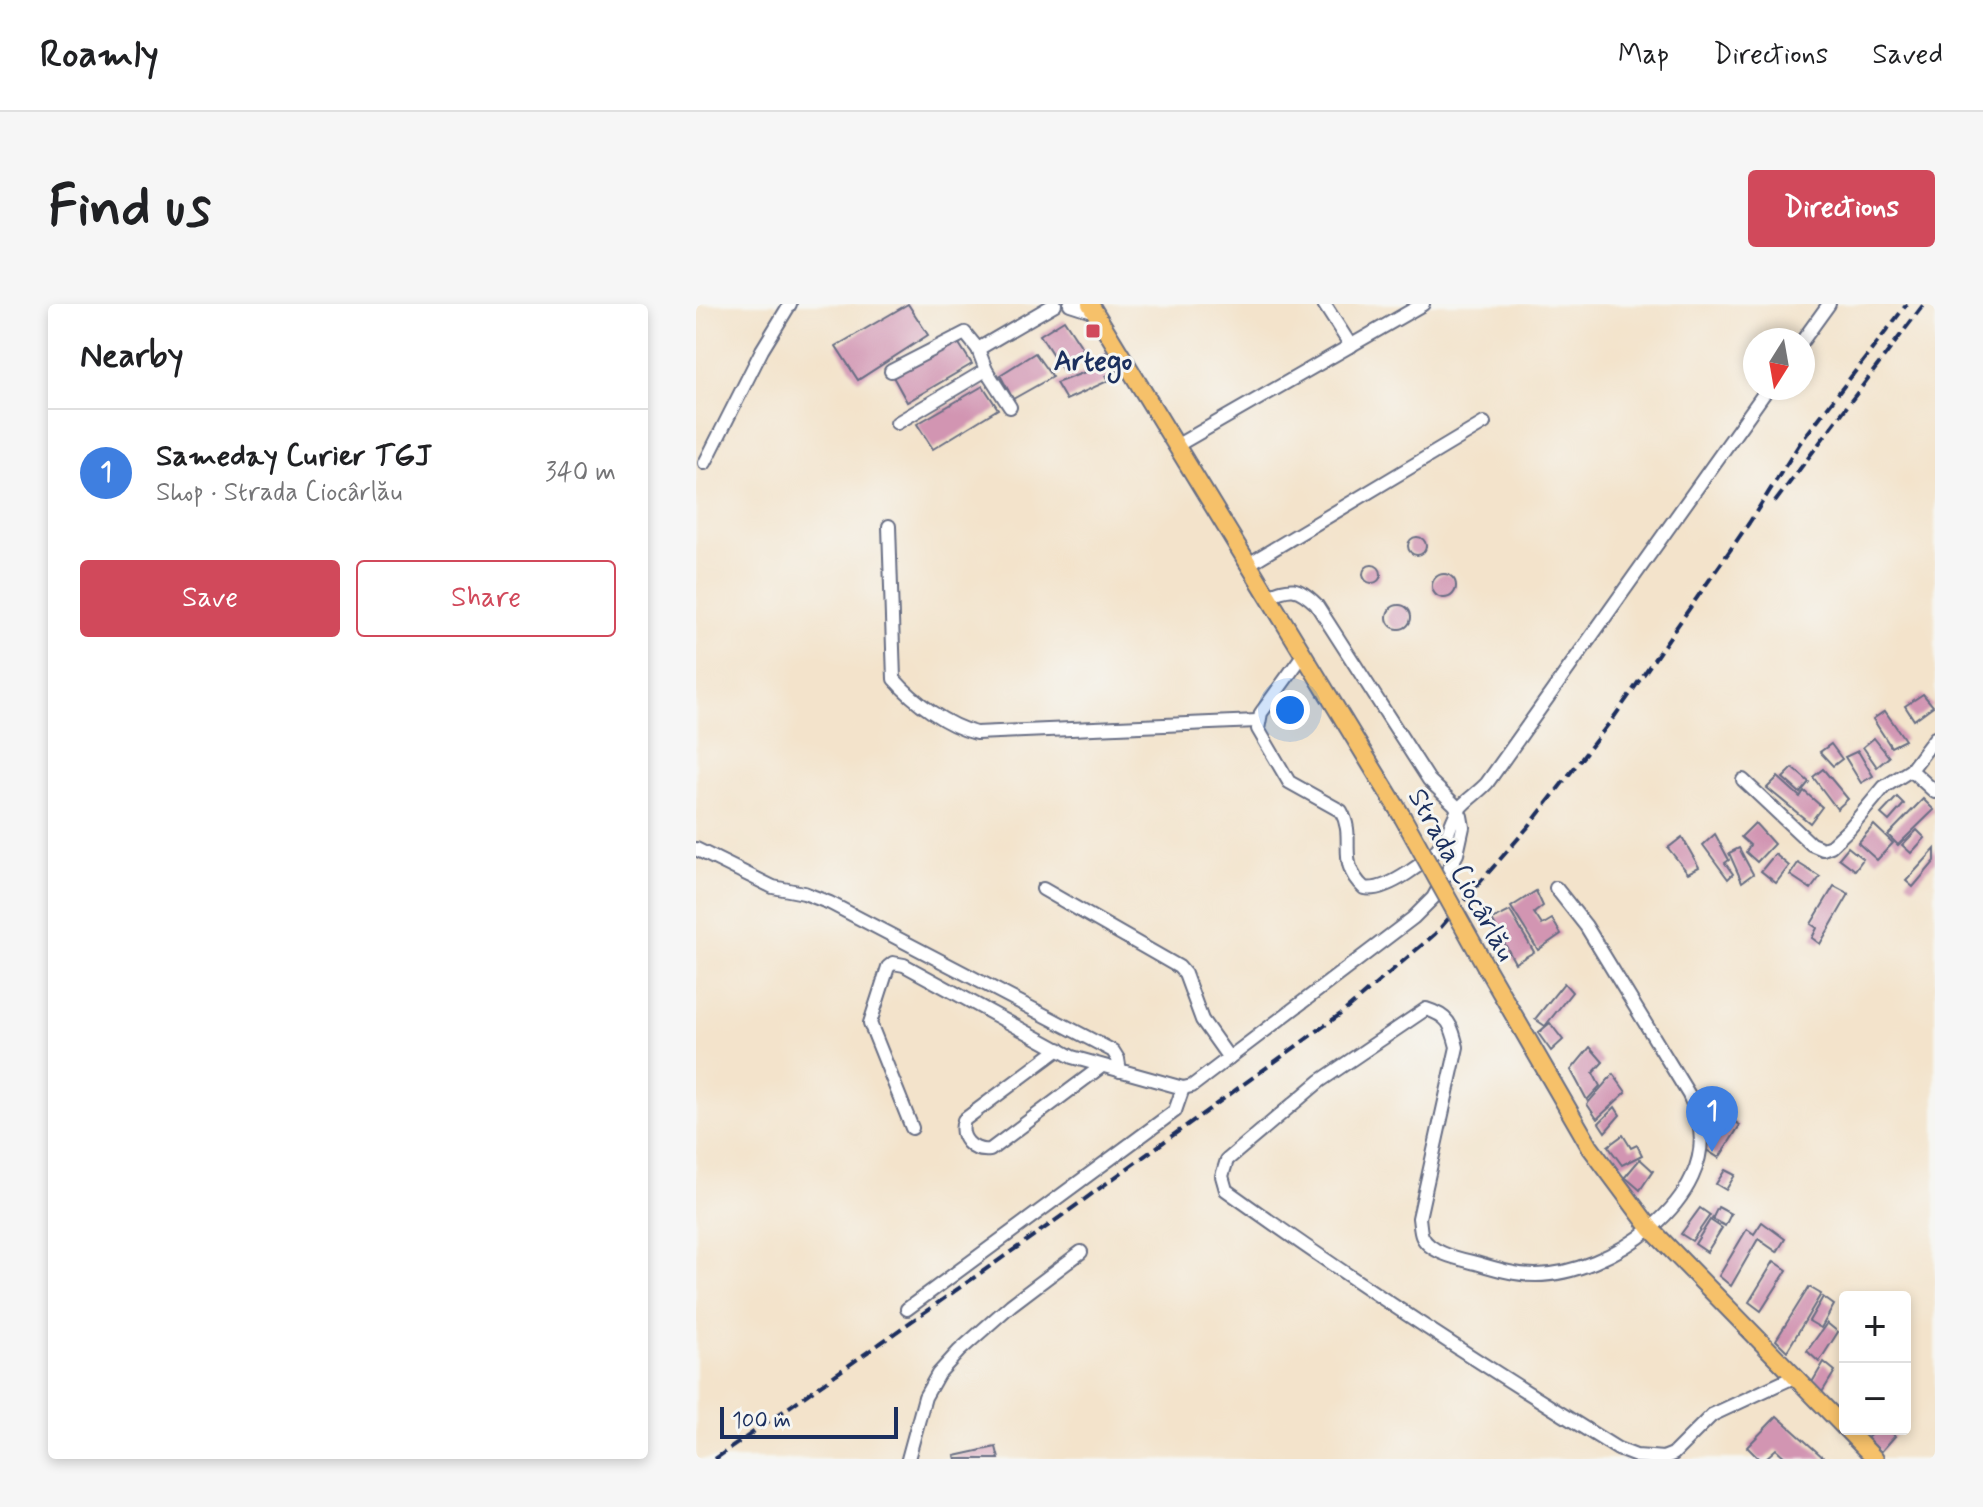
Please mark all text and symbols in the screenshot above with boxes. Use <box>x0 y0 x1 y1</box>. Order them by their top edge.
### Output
text: Roamly <box>40 31 159 80</box>
text: Map <box>1618 37 1669 74</box>
text: Directions <box>1713 37 1828 74</box>
text: Saved <box>1872 37 1943 74</box>
button: Directions <box>1748 170 1935 247</box>
text: Find us <box>48 172 211 245</box>
marker: Artego <box>1084 322 1102 340</box>
north arrow <box>1743 328 1815 400</box>
text: Nearby <box>80 334 184 379</box>
place label: Artego <box>1054 344 1132 384</box>
text: Sameday Curier TGJ <box>156 437 432 476</box>
text: 1 <box>100 456 112 490</box>
text: 340 m <box>545 456 616 490</box>
text: Shop · Strada Ciocârlău <box>156 476 402 510</box>
button: Save <box>80 560 340 637</box>
button: Share <box>356 560 616 637</box>
your location <box>1270 690 1310 730</box>
street label: Strada Ciocârlău <box>1398 782 1524 968</box>
pin: 1 <box>1686 1086 1738 1152</box>
map controls <box>1839 1291 1911 1435</box>
button: + <box>1839 1291 1911 1363</box>
button: − <box>1839 1363 1911 1435</box>
scale bar <box>720 1403 898 1439</box>
text: 100 m <box>732 1407 791 1435</box>

